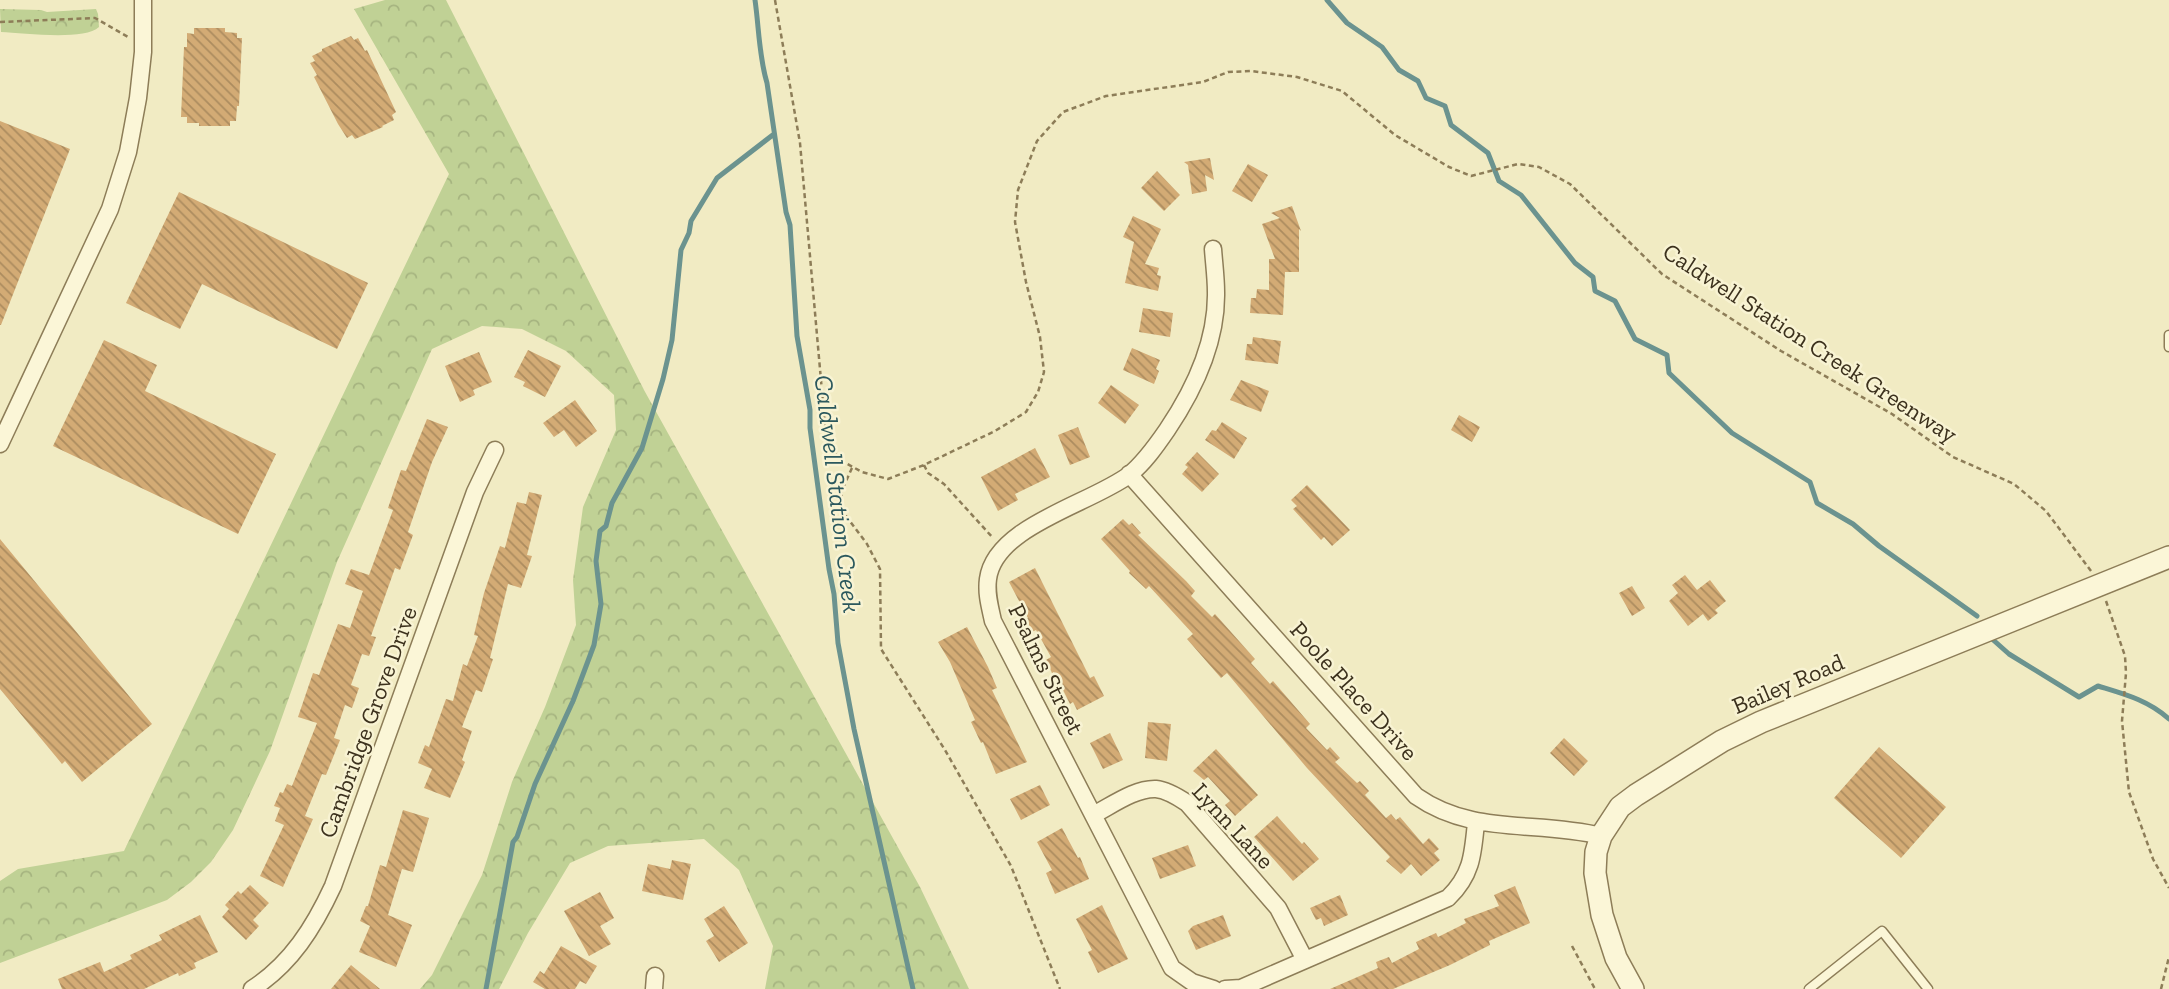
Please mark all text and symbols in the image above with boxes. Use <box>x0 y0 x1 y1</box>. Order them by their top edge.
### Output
street label: Caldwell Station Creek Greenway <box>1658 237 1963 449</box>
water label: Caldwell Station Creek <box>808 373 868 615</box>
street label: Psalms Street <box>1002 599 1091 739</box>
street label: Cambridge Grove Drive <box>312 602 423 841</box>
street label: Poole Place Drive <box>1284 615 1424 766</box>
street label: Bailey Road <box>1727 647 1848 720</box>
street label: Lynn Lane <box>1186 777 1280 875</box>

